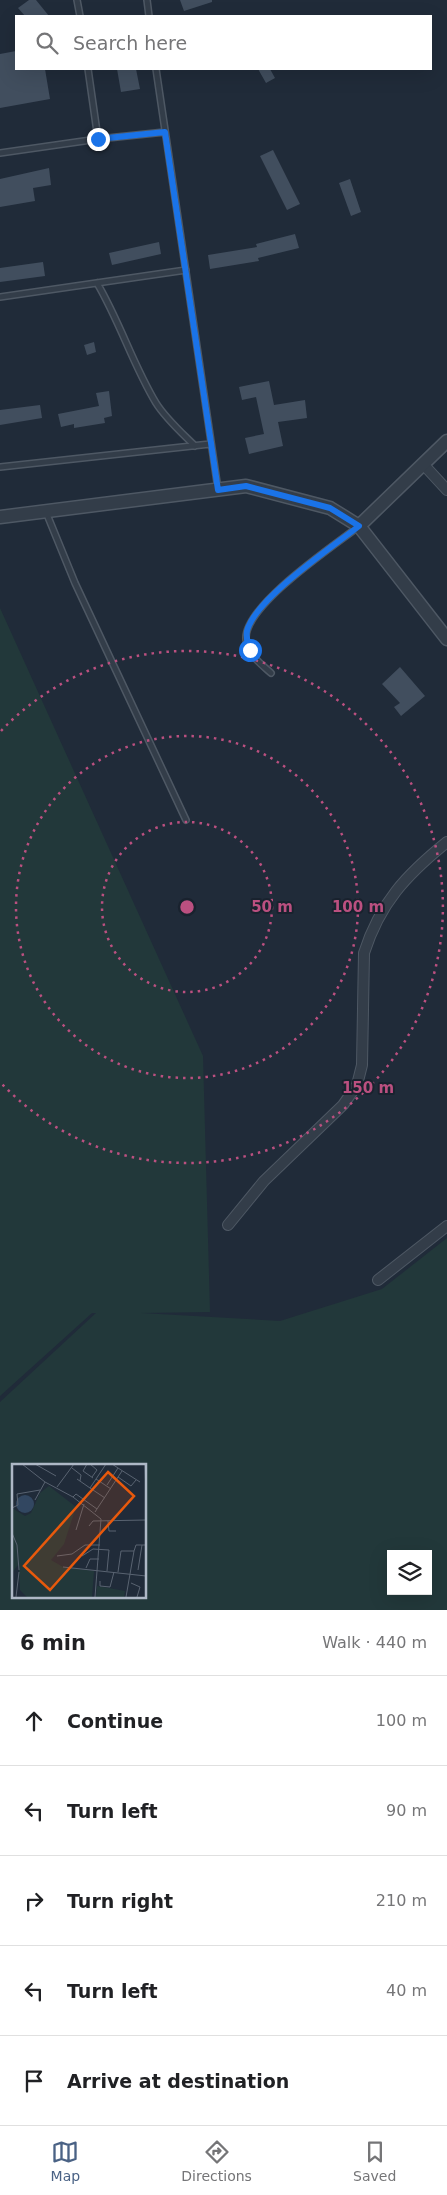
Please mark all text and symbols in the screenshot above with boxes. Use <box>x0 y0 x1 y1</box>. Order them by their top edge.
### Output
search box <box>15 15 432 70</box>
icon: search <box>33 29 61 57</box>
text: Search here <box>73 32 187 54</box>
route end <box>87 128 110 151</box>
route start <box>239 639 262 662</box>
centre of rings <box>178 898 196 916</box>
text: 50 m <box>251 898 293 916</box>
text: 100 m <box>332 898 384 916</box>
text: 150 m <box>342 1079 394 1097</box>
inset map <box>12 1464 146 1598</box>
map controls <box>387 1550 432 1595</box>
button: layers <box>387 1550 432 1595</box>
text: 6 min <box>20 1631 86 1655</box>
text: Walk · 440 m <box>322 1633 427 1652</box>
icon: ahead <box>20 1707 48 1735</box>
text: Continue <box>67 1710 163 1732</box>
text: 100 m <box>376 1711 427 1730</box>
icon: left <box>20 1797 48 1825</box>
text: Turn left <box>67 1800 158 1822</box>
text: 90 m <box>386 1801 427 1820</box>
icon: right <box>20 1887 48 1915</box>
text: Turn right <box>67 1890 173 1912</box>
text: 210 m <box>376 1891 427 1910</box>
icon: left <box>20 1977 48 2005</box>
text: Turn left <box>67 1980 158 2002</box>
text: 40 m <box>386 1981 427 2000</box>
icon: arrive <box>20 2067 48 2095</box>
text: Arrive at destination <box>67 2070 289 2092</box>
tab: Map <box>51 2138 80 2184</box>
tab: Directions <box>181 2138 252 2184</box>
tab: Saved <box>353 2138 396 2184</box>

